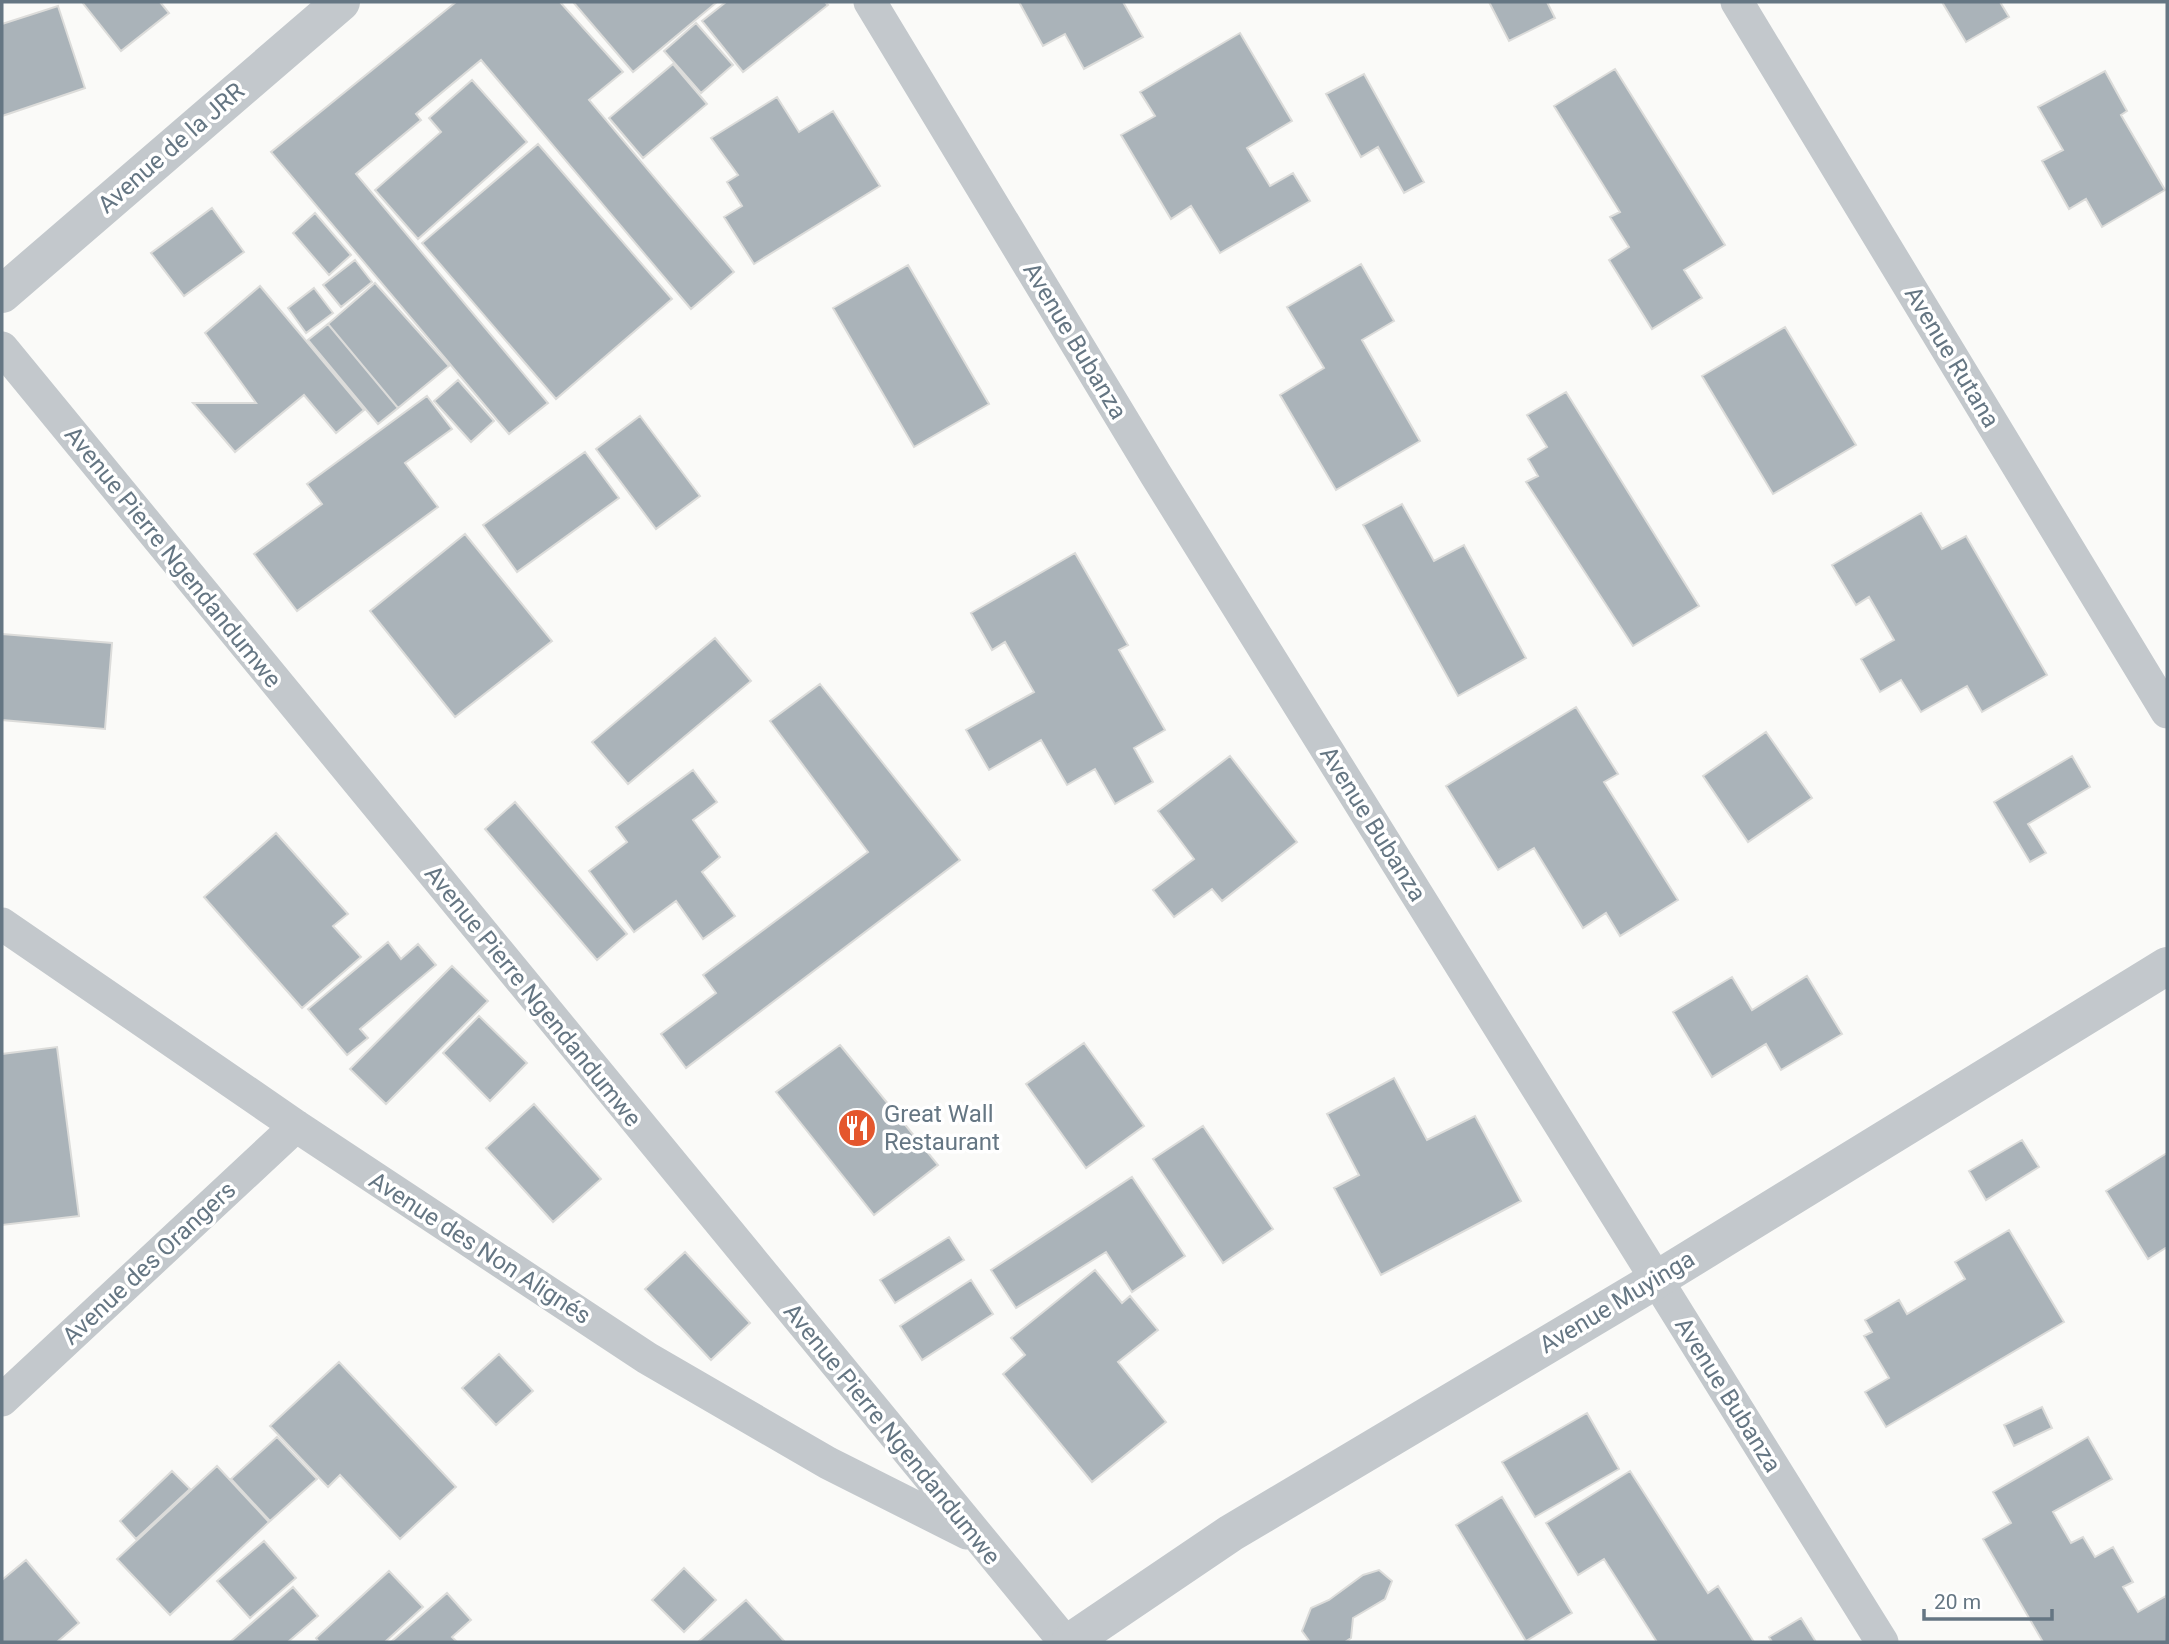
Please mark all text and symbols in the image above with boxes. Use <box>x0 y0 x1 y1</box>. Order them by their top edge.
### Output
street label: Avenue de la JRR <box>92 77 250 219</box>
street label: Avenue Bubanza <box>1017 258 1133 424</box>
street label: Avenue Rutana <box>1899 281 2005 433</box>
street label: Avenue Pierre Ngendandumwe <box>59 421 287 693</box>
street label: Avenue Bubanza <box>1314 741 1432 907</box>
street label: Avenue Pierre Ngendandumwe <box>419 860 647 1132</box>
place label: Great Wall Restaurant <box>884 1100 1000 1156</box>
restaurant icon: Great Wall Restaurant <box>836 1107 878 1149</box>
street label: Avenue des Non Alignés <box>364 1166 596 1330</box>
street label: Avenue des Orangers <box>57 1176 241 1350</box>
street label: Avenue Muyinga <box>1535 1245 1699 1359</box>
street label: Avenue Pierre Ngendandumwe <box>778 1298 1006 1570</box>
street label: Avenue Bubanza <box>1669 1312 1787 1478</box>
scale bar <box>1924 1578 2052 1622</box>
text: 20 m <box>1934 1590 1981 1614</box>

